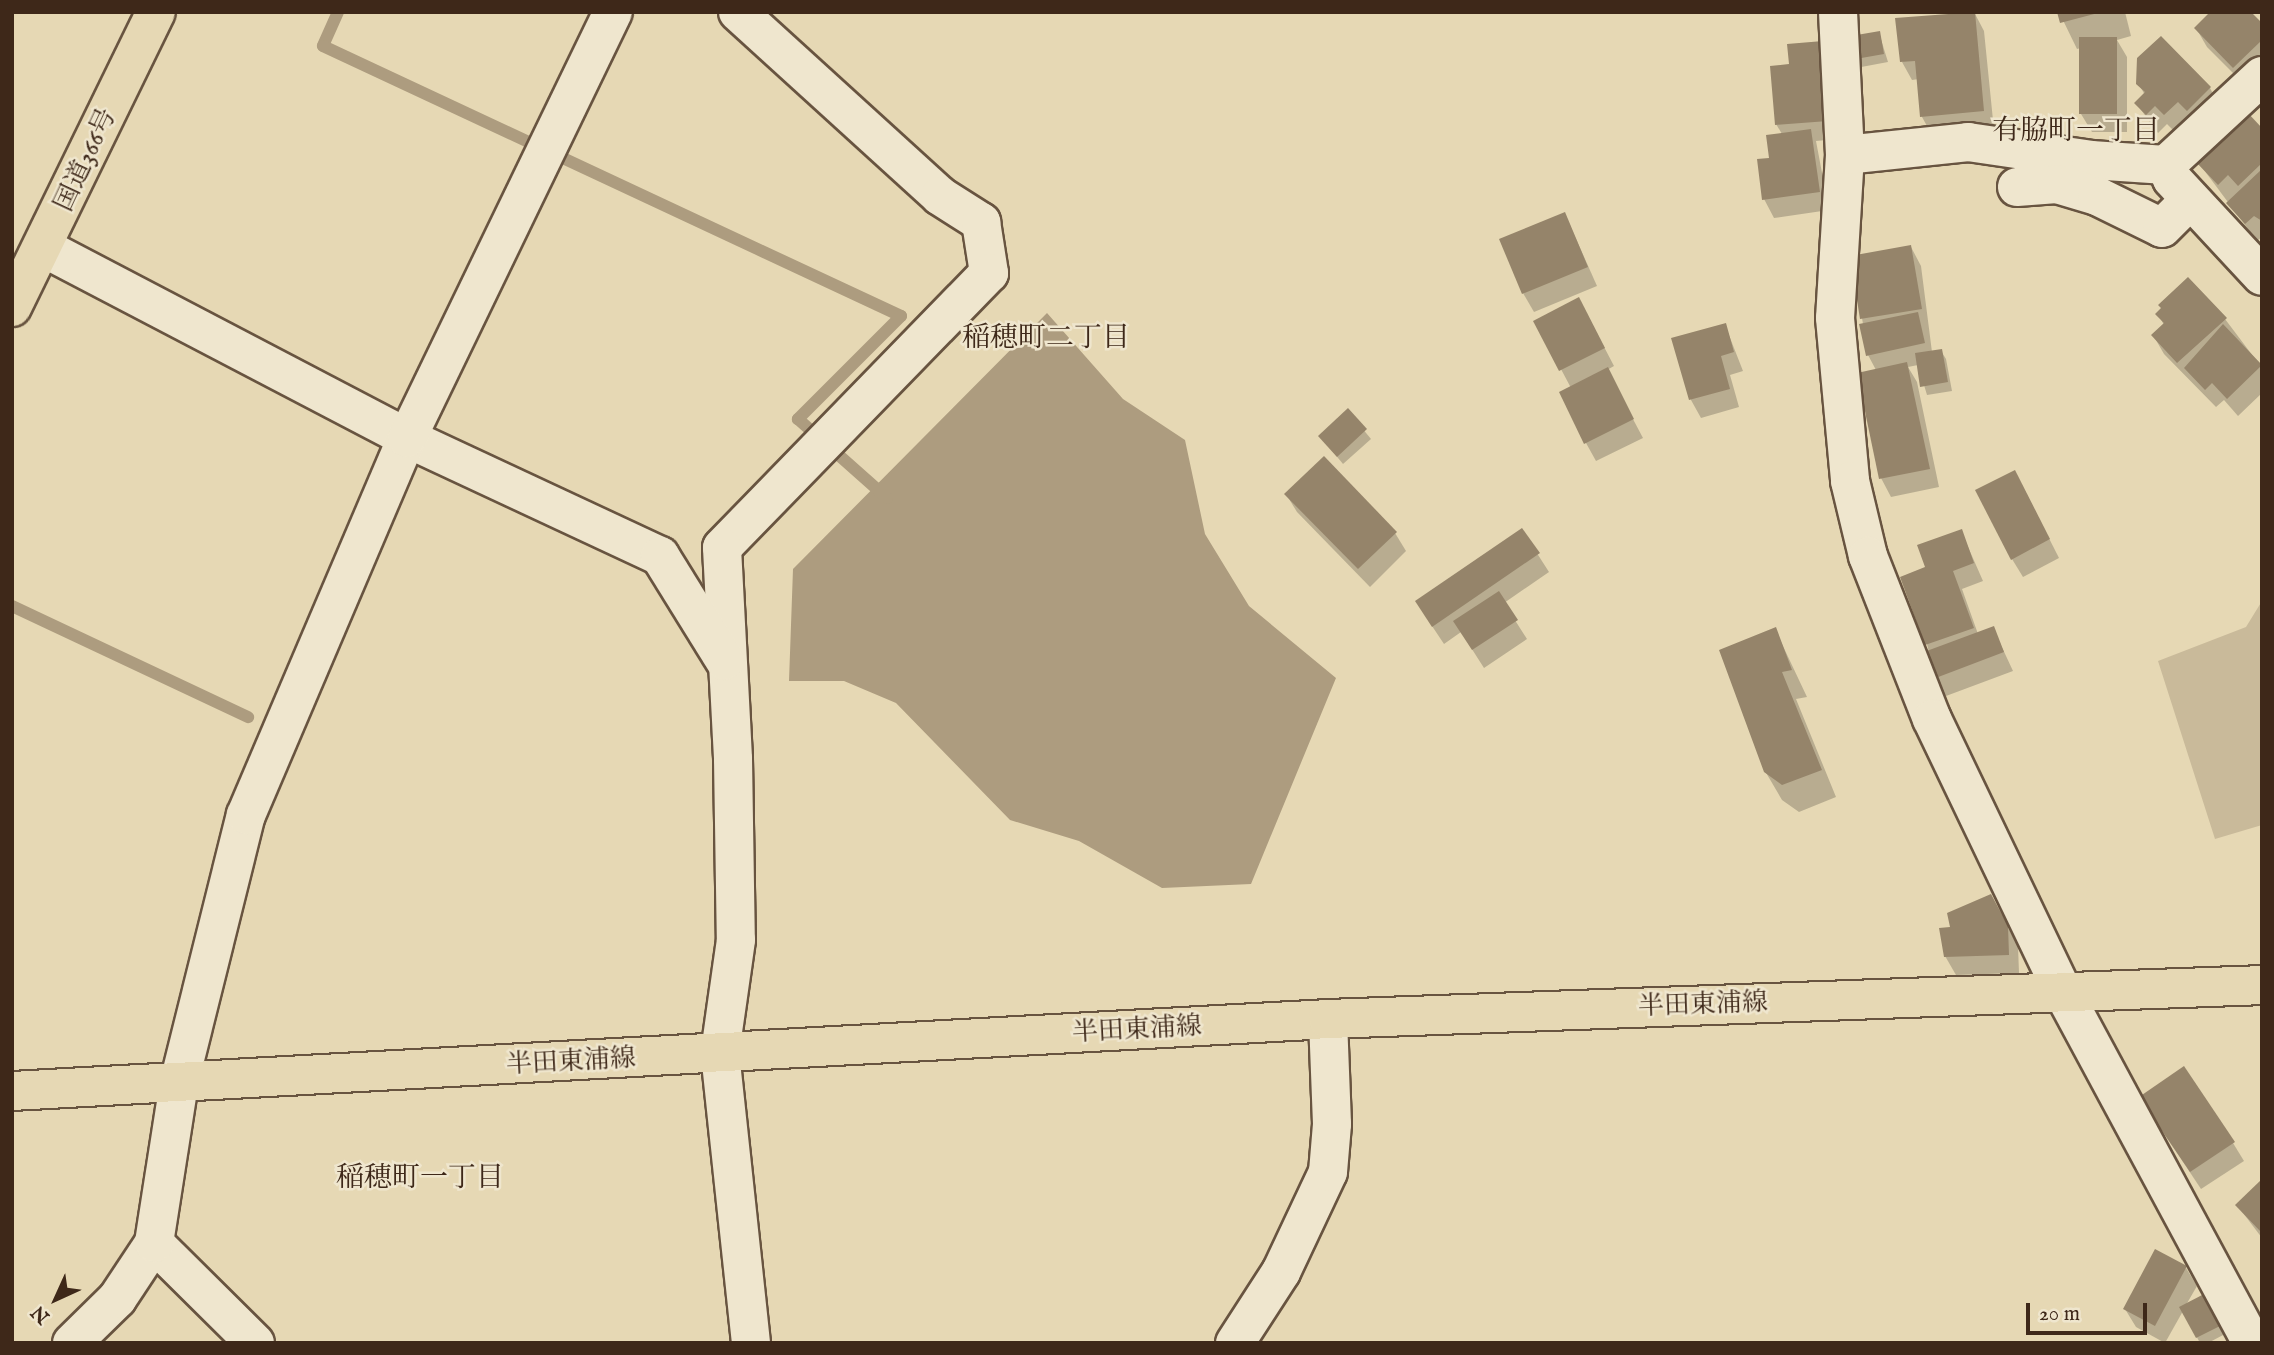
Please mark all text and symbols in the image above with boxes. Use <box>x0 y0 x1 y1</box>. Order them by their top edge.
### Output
street label: 国道366号 <box>49 104 123 216</box>
district label: 有脇町一丁目 <box>1992 115 2160 149</box>
district label: 稲穂町二丁目 <box>962 322 1130 356</box>
street label: 半田東浦線 <box>1637 987 1769 1023</box>
street label: 半田東浦線 <box>1071 1011 1203 1049</box>
street label: 半田東浦線 <box>505 1043 637 1081</box>
district label: 稲穂町一丁目 <box>336 1162 504 1196</box>
north arrow <box>21 1264 91 1334</box>
scale bar <box>2029 1288 2150 1332</box>
text: N <box>27 1300 55 1328</box>
text: 20 m <box>2039 1301 2080 1328</box>

